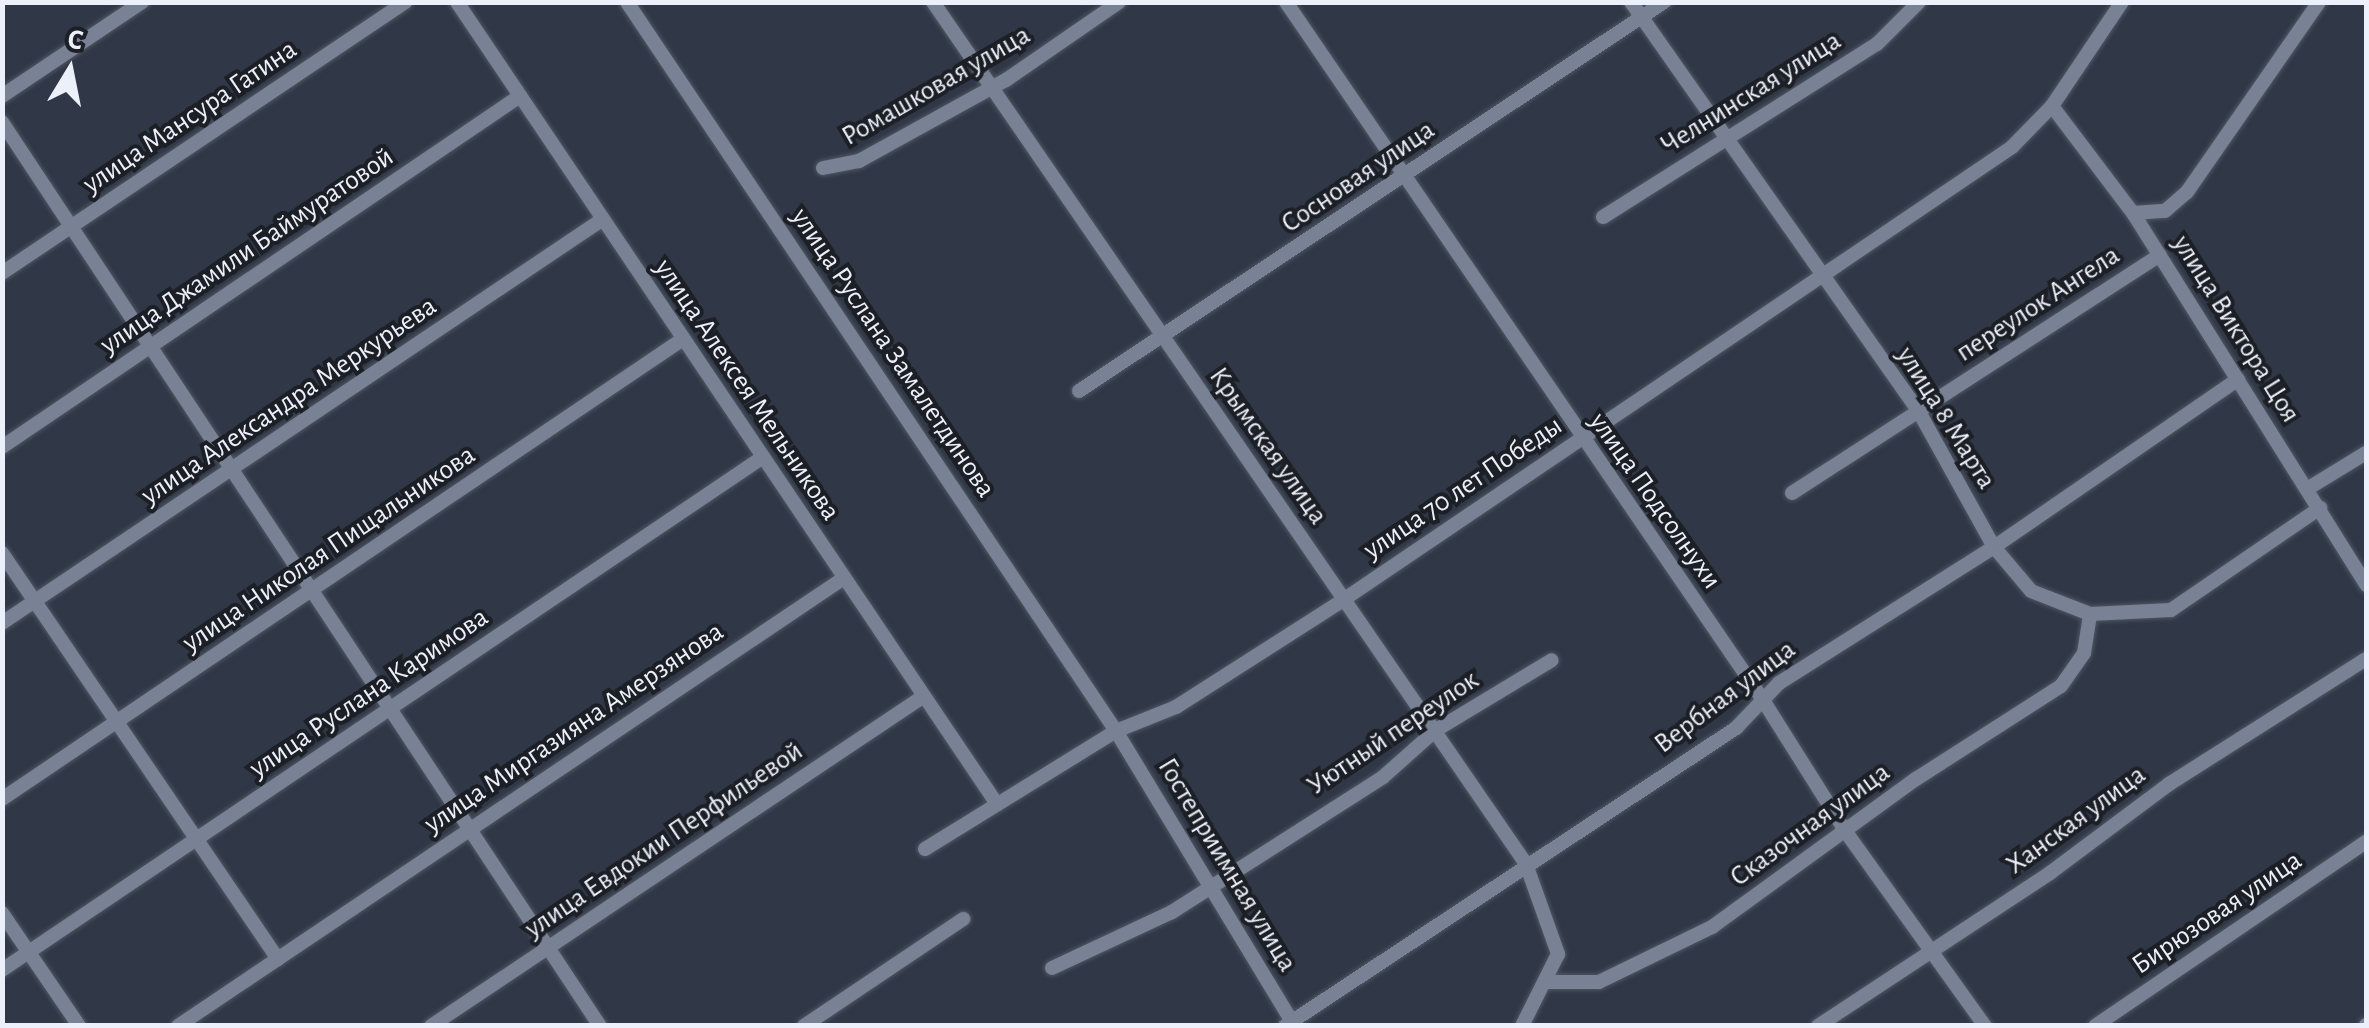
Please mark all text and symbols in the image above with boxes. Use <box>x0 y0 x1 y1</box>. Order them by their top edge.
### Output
street label: Ромашковая улица <box>836 18 1036 154</box>
north arrow <box>20 20 120 120</box>
street label: Челнинская улица <box>1655 24 1847 162</box>
text: С <box>65 25 85 56</box>
street label: улица Мансура Гатина <box>77 33 303 201</box>
street label: Сосновая улица <box>1275 113 1441 241</box>
street label: улица Джамили Баймуратовой <box>94 140 400 362</box>
street label: улица Руслана Замалетдинова <box>784 202 1002 504</box>
street label: улица Виктора Цоя <box>2165 229 2307 429</box>
street label: переулок Ангела <box>1950 239 2126 369</box>
street label: улица Алексея Мельникова <box>647 253 847 527</box>
street label: улица Александра Меркурьева <box>135 290 443 512</box>
street label: улица 8 Марта <box>1889 341 2003 495</box>
street label: Крымская улица <box>1201 361 1335 531</box>
street label: улица Подсолнухи <box>1582 406 1728 596</box>
street label: улица 70 лет Победы <box>1357 409 1569 567</box>
street label: улица Николая Пищальникова <box>176 438 482 660</box>
street label: улица Руслана Каримова <box>243 601 495 785</box>
street label: улица Миргазияна Амерзянова <box>418 615 730 841</box>
street label: Вербная улица <box>1648 633 1802 761</box>
street label: Уютный переулок <box>1301 663 1485 803</box>
street label: улица Евдокии Перфильевой <box>519 734 809 946</box>
street label: Гостеприимная улица <box>1150 752 1304 978</box>
street label: Сказочная улица <box>1723 756 1897 894</box>
street label: Ханская улица <box>2000 758 2152 882</box>
street label: Бирюзовая улица <box>2126 844 2308 982</box>

